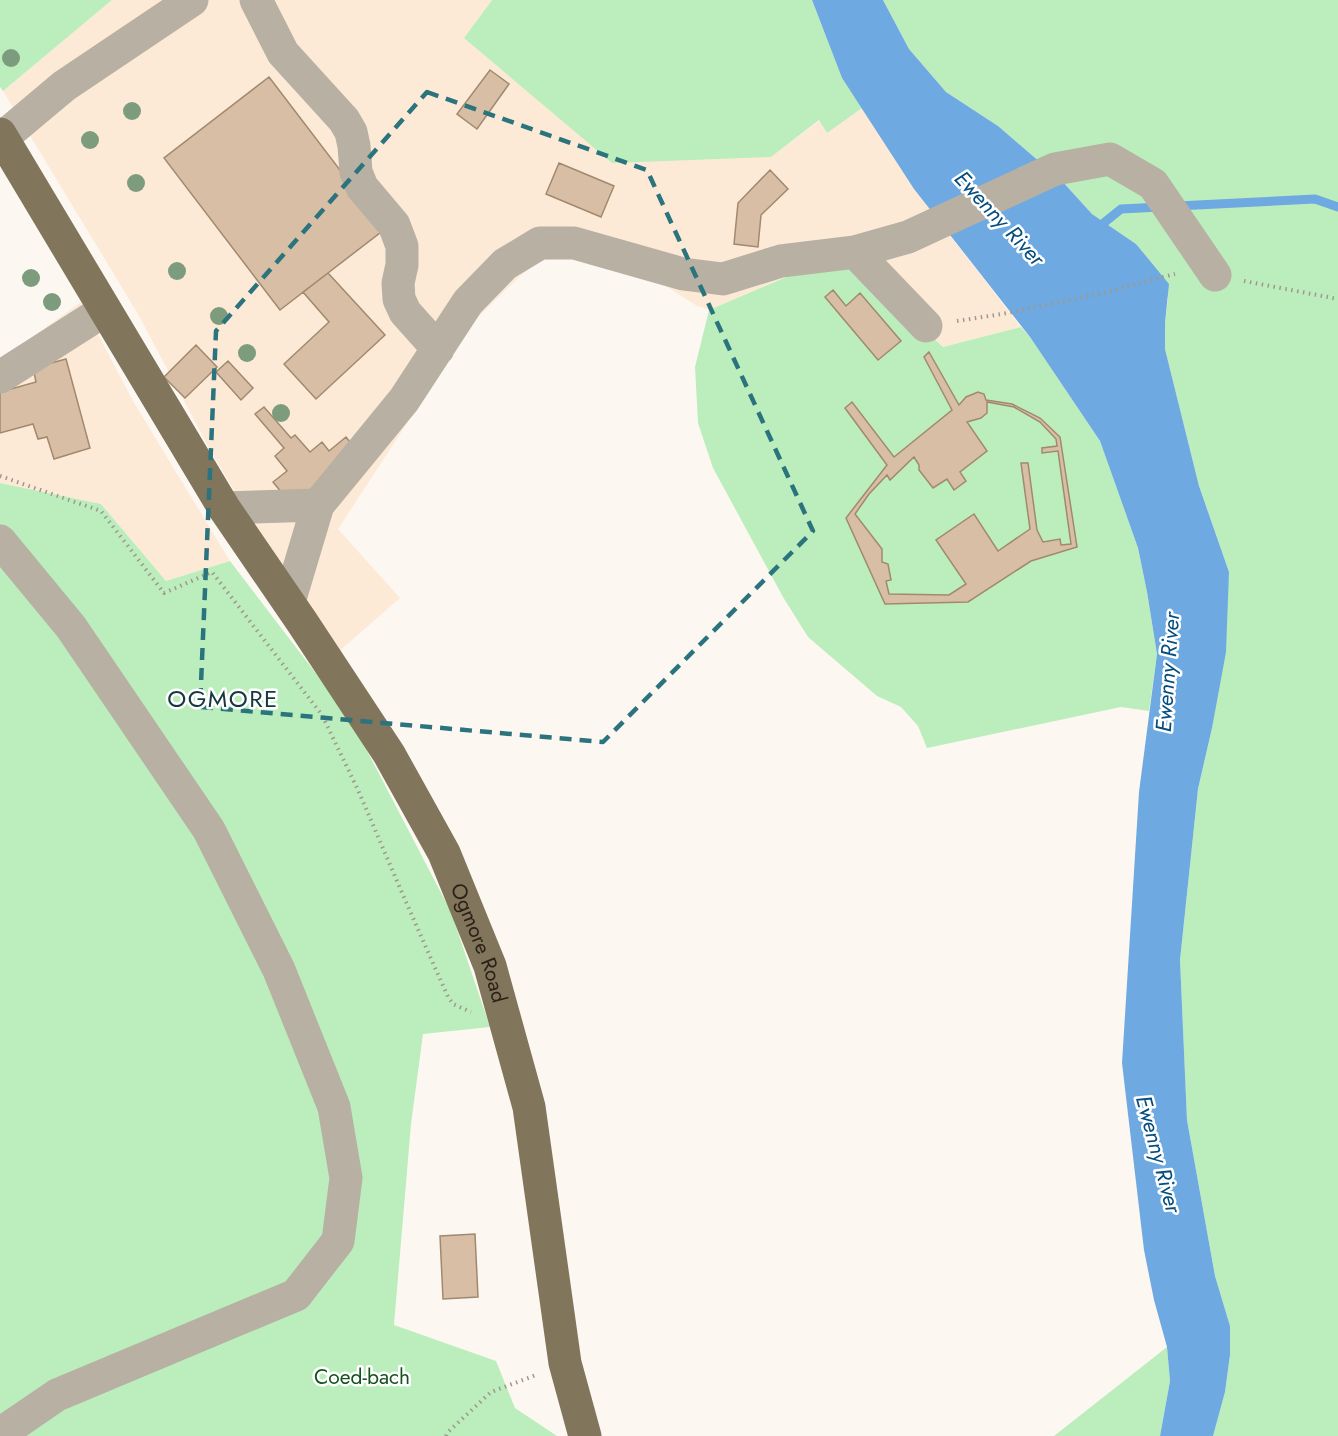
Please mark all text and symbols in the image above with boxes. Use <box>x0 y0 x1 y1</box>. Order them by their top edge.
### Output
water label: Ewenny River <box>947 163 1054 274</box>
water label: Ewenny River <box>1147 609 1187 733</box>
district label: OGMORE <box>167 681 279 716</box>
street label: Ogmore Road <box>443 879 514 1006</box>
water label: Ewenny River <box>1128 1092 1190 1218</box>
park label: Coed-bach <box>314 1362 410 1392</box>

